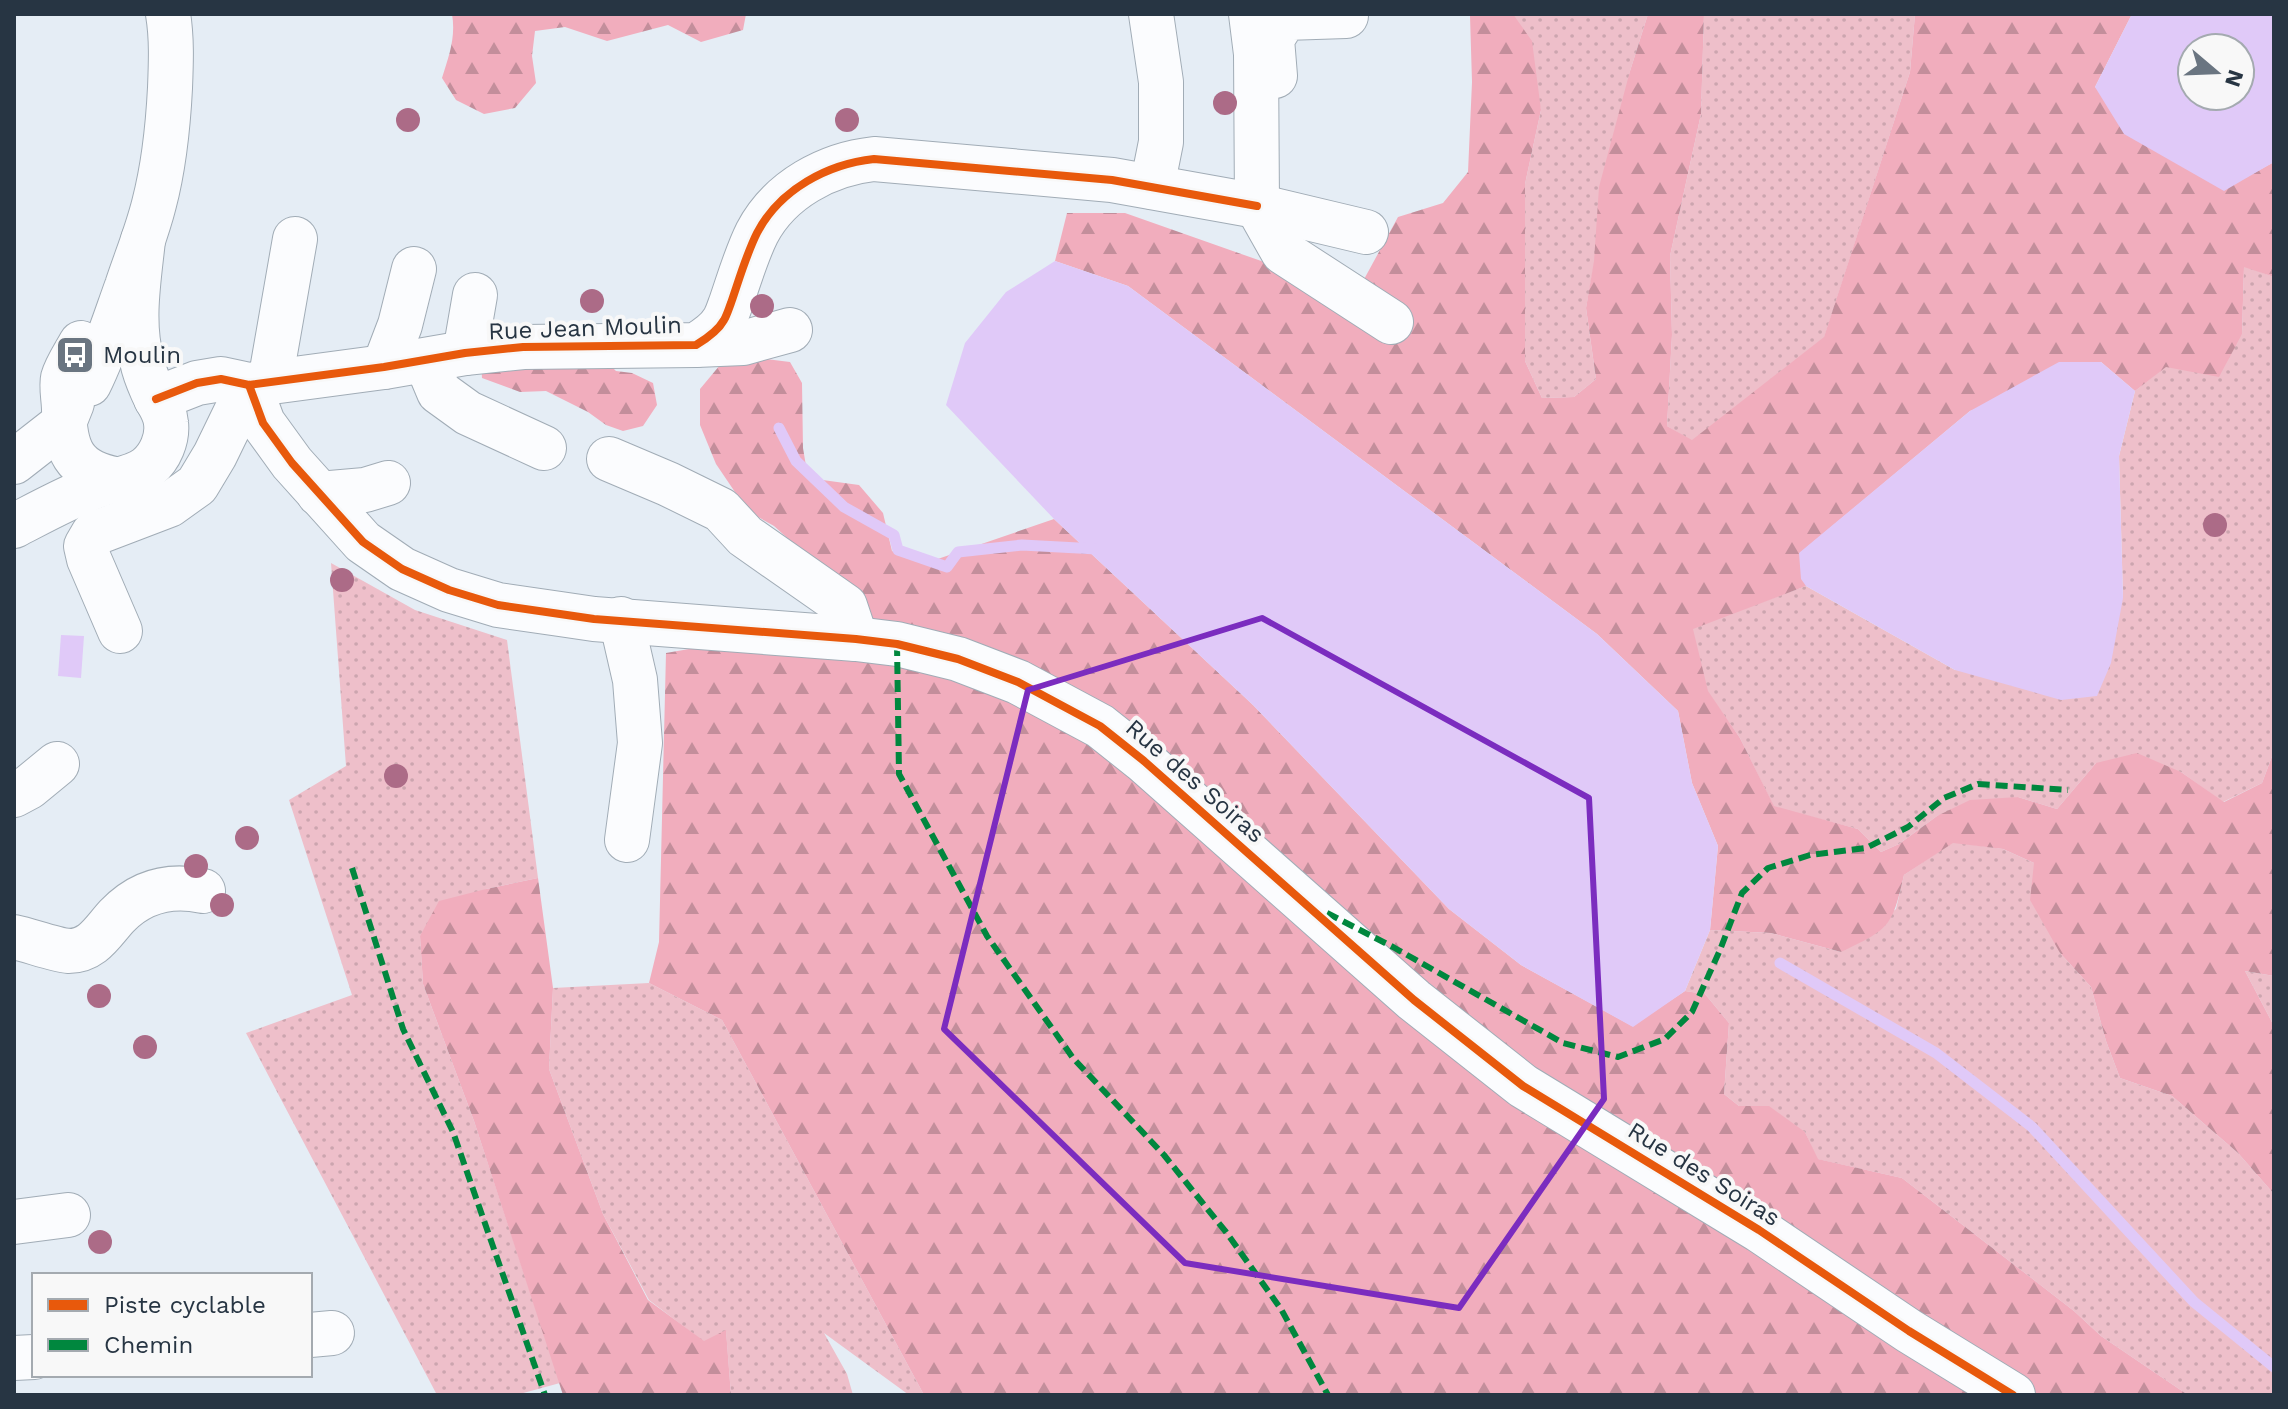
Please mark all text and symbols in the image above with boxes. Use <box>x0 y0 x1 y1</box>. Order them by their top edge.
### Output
north arrow <box>2176 32 2256 112</box>
text: N <box>2220 67 2249 90</box>
street label: Rue Jean Moulin <box>488 311 682 345</box>
bus stop icon: Moulin <box>54 334 96 376</box>
place label: Moulin <box>103 341 181 369</box>
street label: Rue des Soiras <box>1120 713 1270 849</box>
street label: Rue des Soiras <box>1623 1116 1785 1232</box>
legend <box>32 1273 312 1377</box>
text: Piste cyclable <box>104 1291 266 1319</box>
text: Chemin <box>104 1331 193 1359</box>

